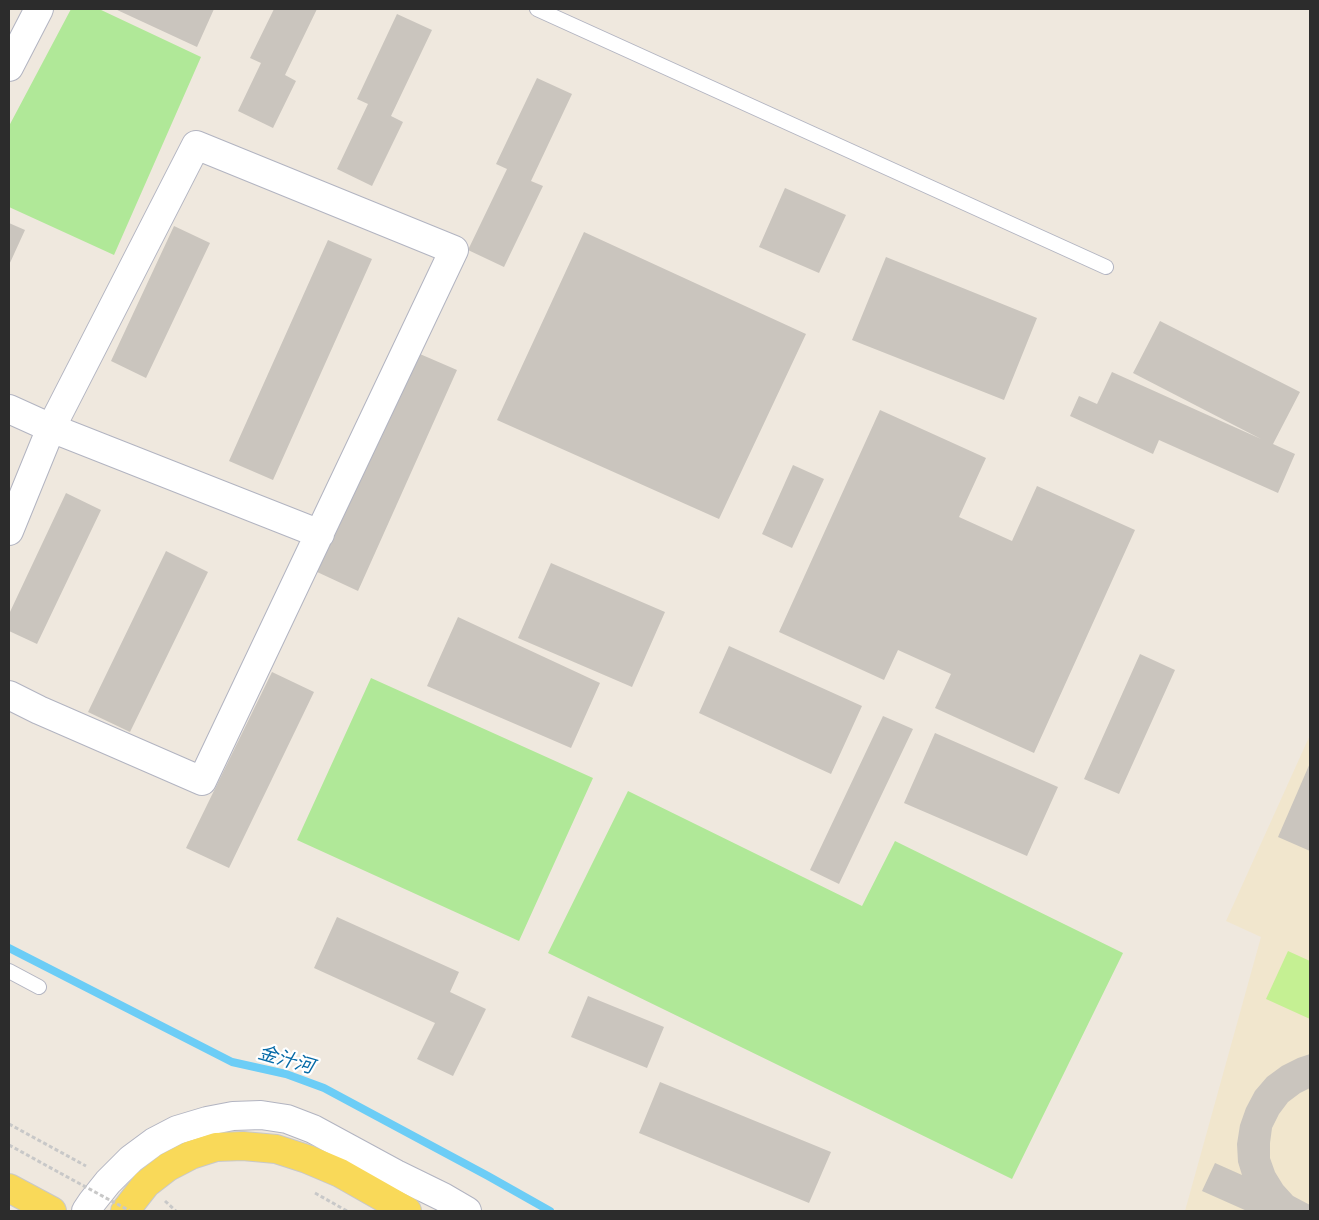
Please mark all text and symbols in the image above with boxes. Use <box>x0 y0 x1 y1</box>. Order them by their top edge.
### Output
water label: 金汁河 <box>255 1041 317 1079</box>

